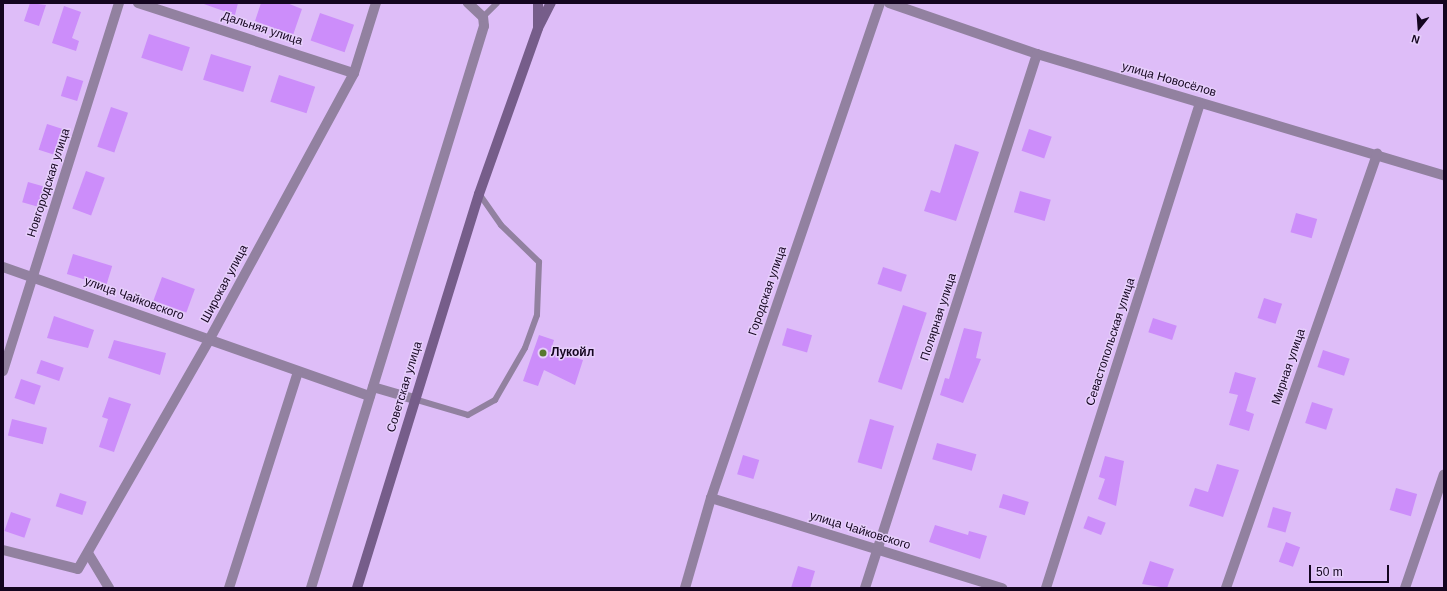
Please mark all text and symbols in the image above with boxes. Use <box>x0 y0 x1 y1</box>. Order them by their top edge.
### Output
north arrow <box>1399 8 1439 48</box>
street label: Дальняя улица <box>220 9 304 49</box>
text: N <box>1410 33 1421 46</box>
street label: улица Новосёлов <box>1120 60 1218 100</box>
street label: Новгородская улица <box>25 127 73 239</box>
street label: Широкая улица <box>198 243 252 325</box>
street label: Городская улица <box>746 244 790 338</box>
street label: Полярная улица <box>918 271 960 363</box>
street label: улица Чайковского <box>82 274 186 324</box>
street label: Севастопольская улица <box>1084 276 1138 408</box>
street label: Мирная улица <box>1269 327 1309 407</box>
street label: Советская улица <box>384 340 426 434</box>
place label: Лукойл <box>551 346 594 360</box>
marker: Лукойл <box>538 348 548 358</box>
street label: улица Чайковского <box>808 509 912 553</box>
scale bar <box>1311 557 1391 583</box>
text: 50 m <box>1316 565 1343 579</box>

